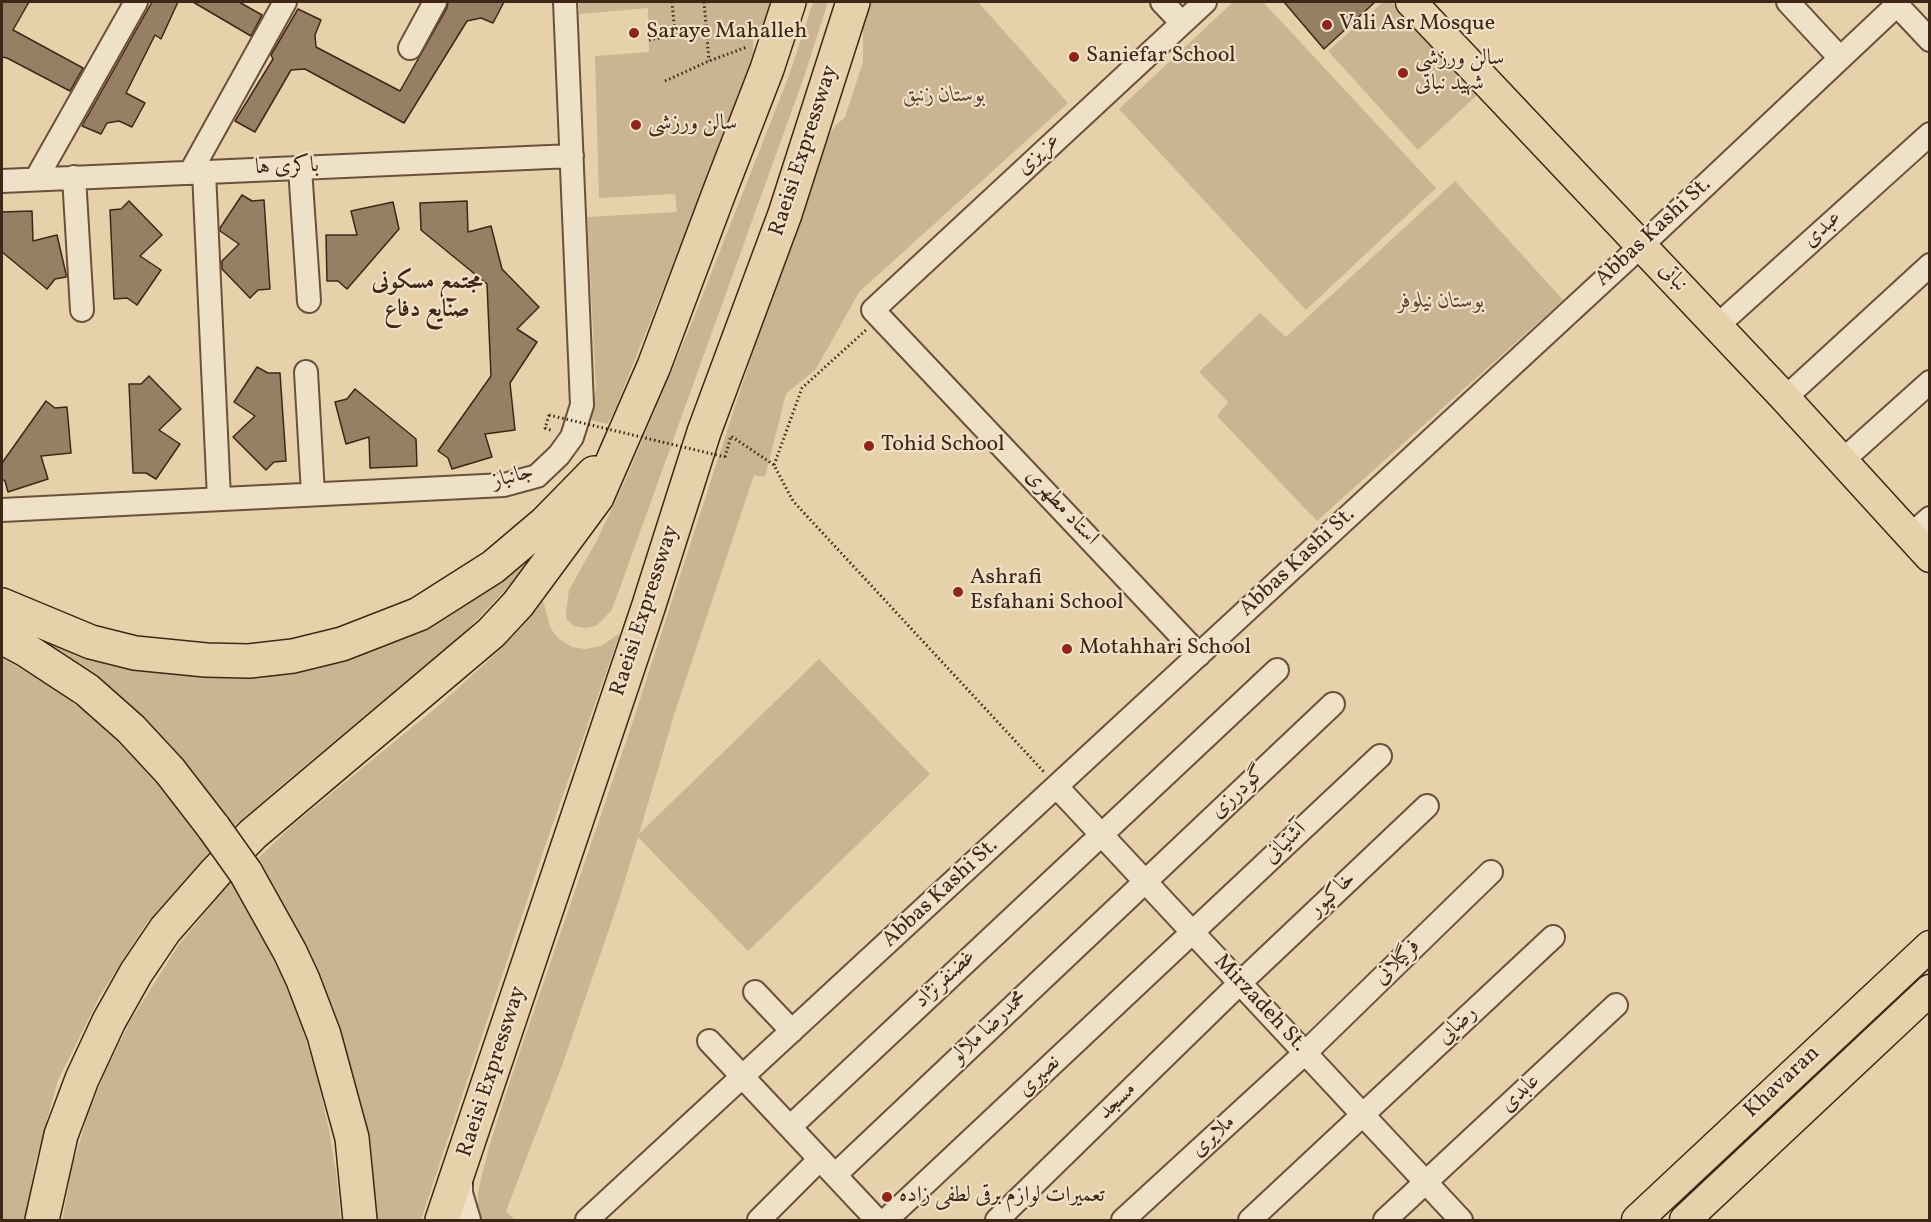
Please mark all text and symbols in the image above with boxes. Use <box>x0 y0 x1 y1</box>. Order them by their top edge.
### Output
place label: Vali Asr Mosque <box>1339 12 1495 38</box>
marker: Vali Asr Mosque <box>1320 18 1334 32</box>
place label: Saraye Mahalleh <box>646 20 807 46</box>
marker: Saraye Mahalleh <box>627 26 641 40</box>
place label: Saniefar School <box>1086 44 1236 70</box>
place label: سالن ورزشی شهید نباتی <box>1415 47 1504 98</box>
marker: Saniefar School <box>1067 50 1081 64</box>
street label: Raeisi Expressway <box>765 62 845 240</box>
marker: سالن ورزشی شهید نباتی <box>1396 66 1410 80</box>
park label: بوستان زنبق <box>902 84 986 110</box>
place label: سالن ورزشی <box>648 112 737 138</box>
marker: سالن ورزشی <box>629 118 643 132</box>
street label: عزیزی <box>1012 128 1066 182</box>
street label: باکری ها <box>255 154 319 182</box>
street label: Abbas Kashi St. <box>1591 173 1717 293</box>
street label: عبدی <box>1798 206 1848 254</box>
street label: نباتی <box>1652 258 1692 298</box>
district label: مجتمع مسکونی صنایع دفاع <box>371 270 483 326</box>
park label: بوستان نیلوفر <box>1397 290 1485 316</box>
place label: Tohid School <box>881 433 1005 459</box>
marker: Tohid School <box>862 439 876 453</box>
street label: جانباز <box>489 460 537 496</box>
street label: استاد مطهری <box>1019 464 1103 552</box>
street label: Abbas Kashi St. <box>1235 503 1361 623</box>
street label: Raeisi Expressway <box>606 522 686 700</box>
place label: Ashrafi Esfahani School <box>970 566 1124 618</box>
marker: Ashrafi Esfahani School <box>951 585 965 599</box>
place label: Motahhari School <box>1079 636 1251 662</box>
marker: Motahhari School <box>1060 642 1074 656</box>
street label: گودرزی <box>1206 761 1272 825</box>
street label: آشتیانی <box>1259 818 1313 870</box>
street label: Abbas Kashi St. <box>878 834 1004 954</box>
street label: خاکپور <box>1304 867 1362 923</box>
street label: فرگیلانی <box>1369 935 1427 991</box>
street label: غضنفرنژاد <box>910 945 982 1015</box>
street label: Mirzadeh St. <box>1207 950 1311 1058</box>
street label: Raeisi Expressway <box>453 983 533 1161</box>
street label: محمدرضا ملالو <box>946 986 1034 1070</box>
street label: رضایی <box>1432 1001 1484 1051</box>
street label: Khavaran <box>1740 1041 1826 1125</box>
street label: نصیری <box>1013 1051 1067 1103</box>
street label: عابدی <box>1496 1069 1546 1119</box>
street label: مسجد <box>1093 1078 1143 1126</box>
street label: ملایری <box>1186 1110 1242 1164</box>
place label: تعمیرات لوازم برقی لطفی زاده <box>899 1184 1105 1210</box>
marker: تعمیرات لوازم برقی لطفی زاده <box>880 1190 894 1204</box>

